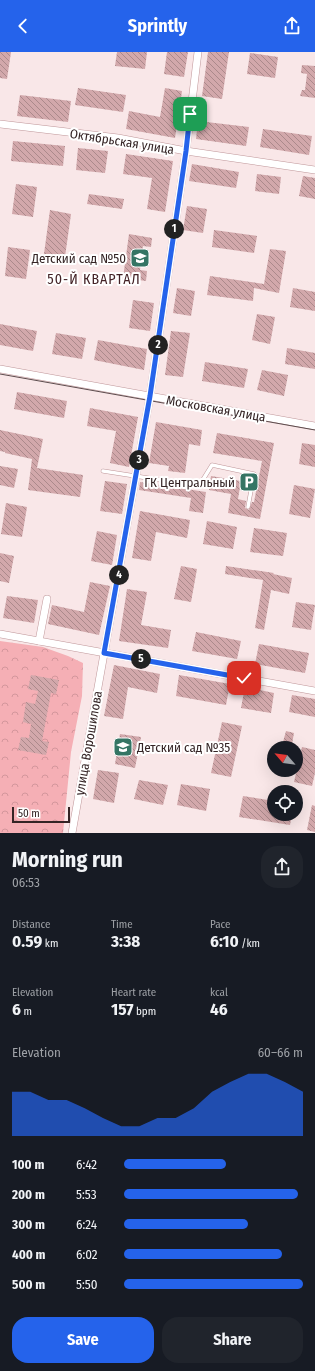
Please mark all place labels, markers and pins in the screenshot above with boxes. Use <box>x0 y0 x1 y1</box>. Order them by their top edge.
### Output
pin <box>173 97 207 131</box>
pin: 1 <box>164 219 184 239</box>
school or university icon: Детский сад №50 <box>129 247 151 269</box>
place label: Детский сад №50 <box>31 251 126 266</box>
pin: 2 <box>148 335 168 355</box>
pin: 3 <box>129 450 149 470</box>
parking icon: ГК Центральный <box>238 471 260 493</box>
place label: ГК Центральный <box>144 475 235 490</box>
pin: 4 <box>109 565 129 585</box>
pin: 5 <box>131 649 151 669</box>
pin <box>227 661 261 695</box>
school or university icon: Детский сад №35 <box>112 736 134 758</box>
place label: Детский сад №35 <box>136 740 230 755</box>

